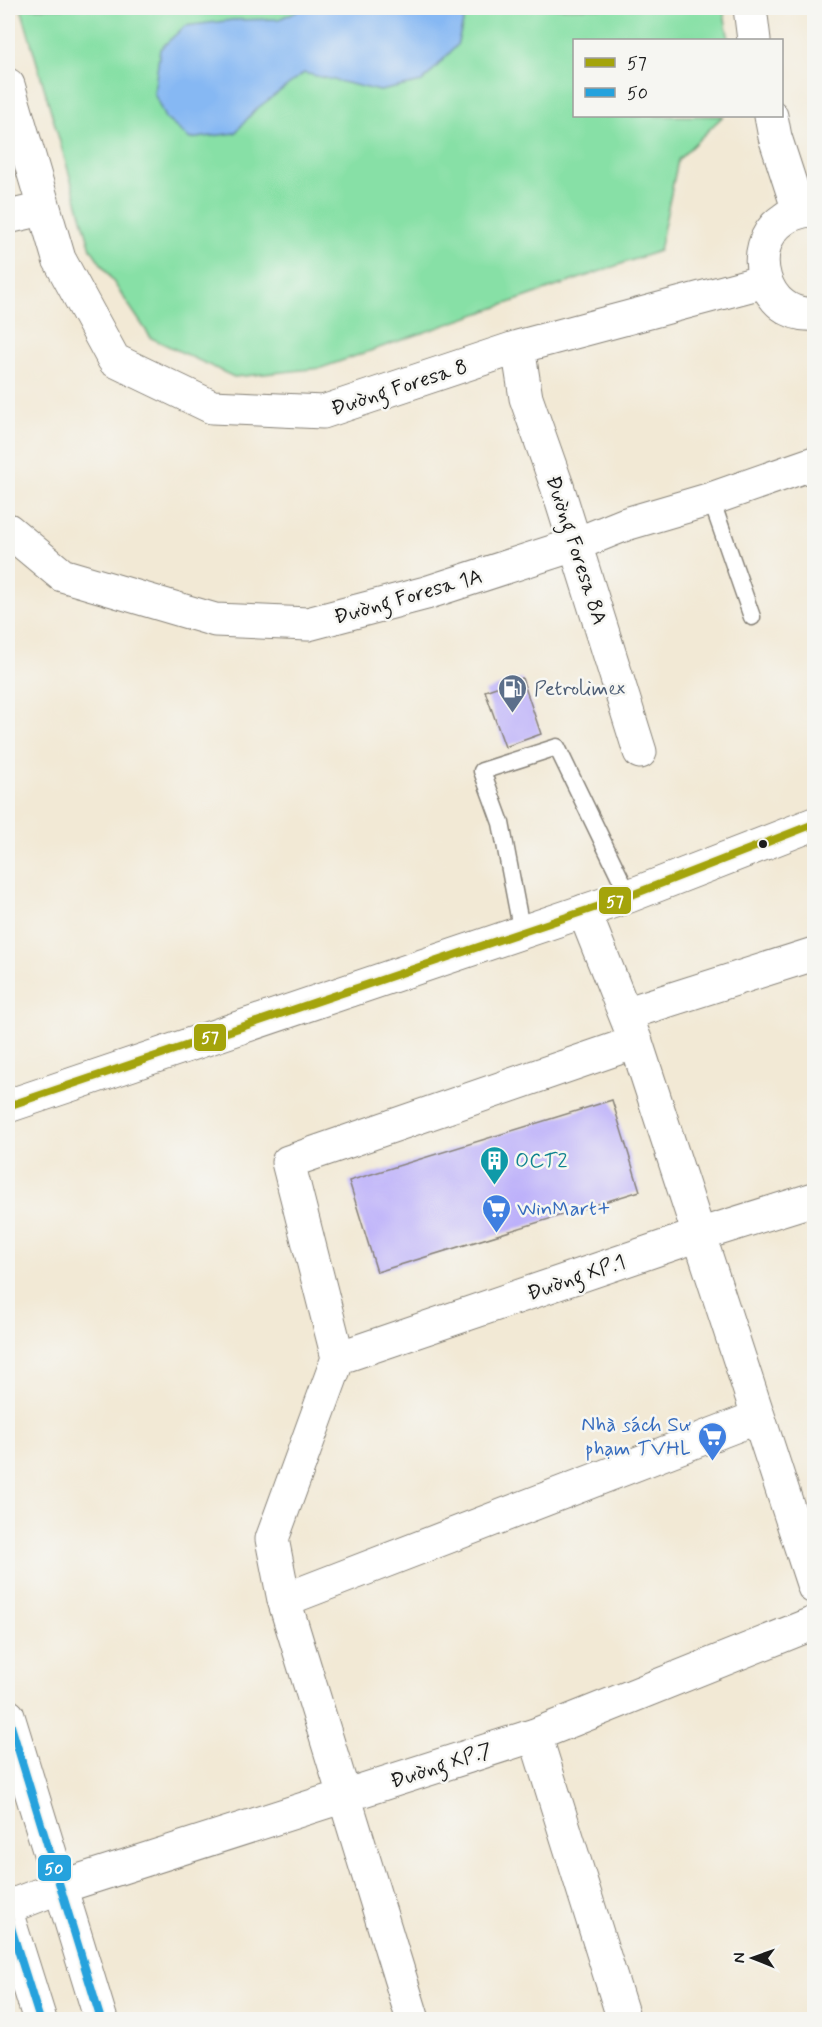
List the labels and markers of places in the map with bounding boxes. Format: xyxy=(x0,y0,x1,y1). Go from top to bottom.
fuel station icon: Petrolimex xyxy=(497,672,529,714)
place label: Petrolimex xyxy=(534,675,625,703)
unlabelled marker xyxy=(757,838,769,850)
building icon: OCT2 xyxy=(478,1144,510,1186)
place label: OCT2 xyxy=(515,1147,568,1175)
supermarket icon: WinMart+ xyxy=(480,1192,512,1234)
place label: WinMart+ xyxy=(517,1195,611,1223)
place label: Nhà sách Sư phạm TVHL xyxy=(581,1411,691,1463)
supermarket icon: Nhà sách Sư phạm TVHL xyxy=(696,1420,728,1462)

